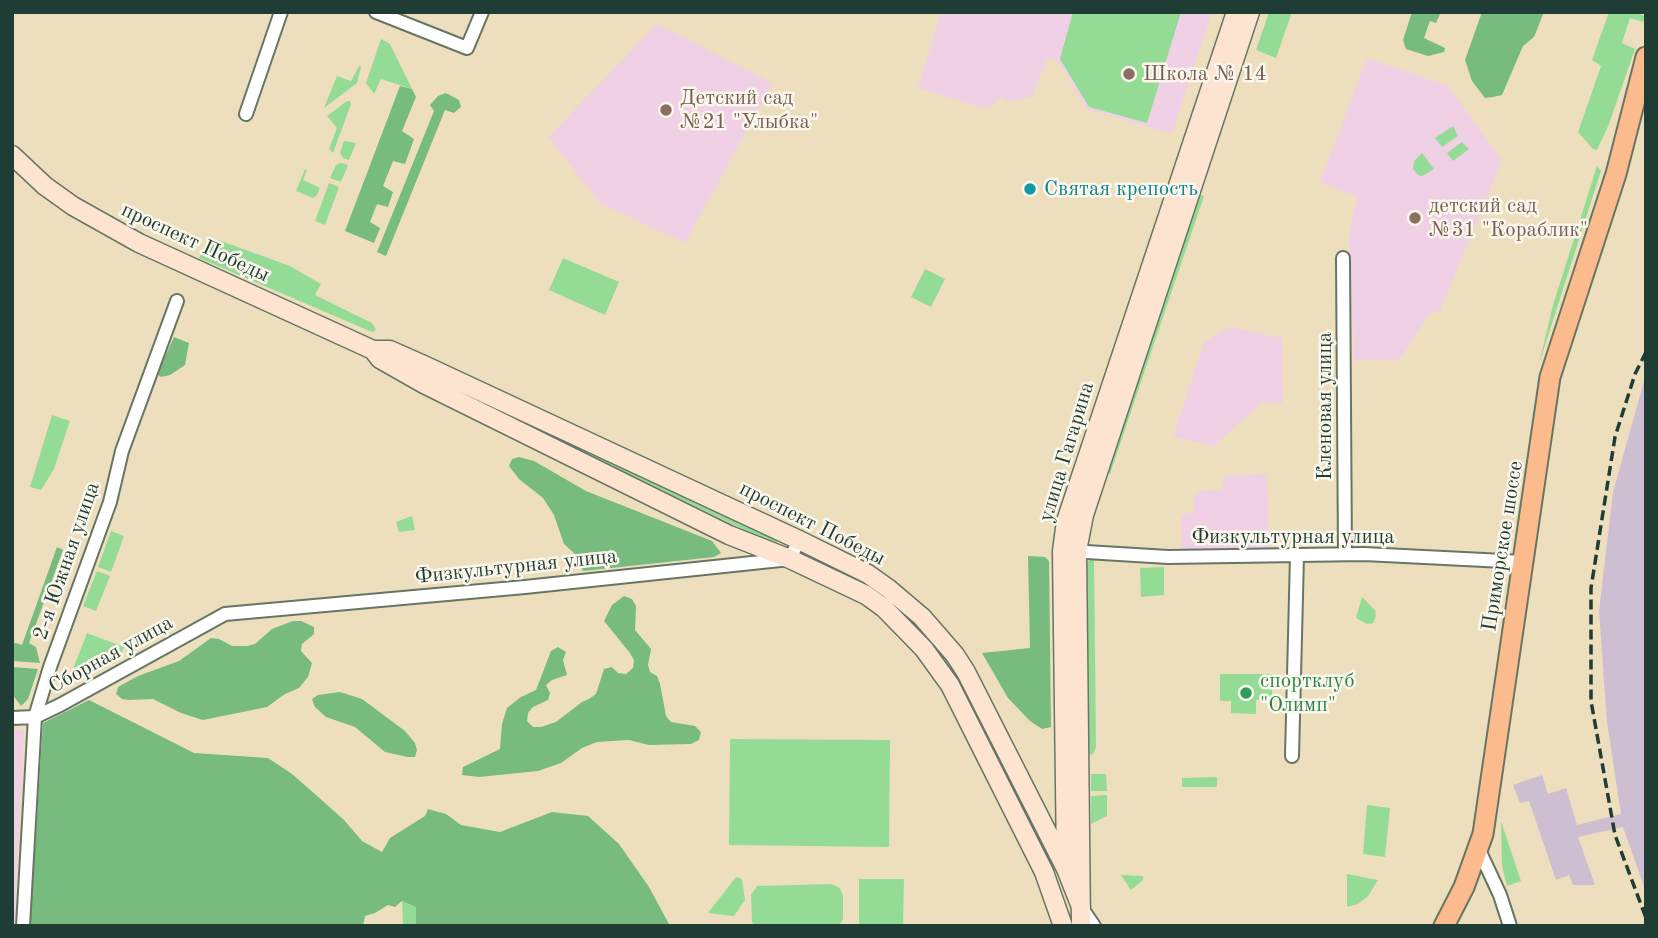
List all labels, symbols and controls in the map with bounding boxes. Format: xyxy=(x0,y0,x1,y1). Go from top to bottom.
place label: Школа № 14 xyxy=(1143,61,1267,87)
marker: Школа № 14 xyxy=(1121,66,1137,82)
place label: Детский сад №21 "Улыбка" xyxy=(680,85,818,135)
marker: Детский сад №21 "Улыбка" xyxy=(658,102,674,118)
place label: Святая крепость xyxy=(1044,176,1198,202)
marker: Святая крепость xyxy=(1022,181,1038,197)
place label: детский сад №31 "Кораблик" xyxy=(1429,193,1588,243)
street label: проспект Победы xyxy=(117,198,273,288)
marker: детский сад №31 "Кораблик" xyxy=(1407,210,1423,226)
street label: Кленовая улица xyxy=(1312,332,1338,480)
street label: улица Гагарина xyxy=(1034,379,1100,525)
street label: Приморское шоссе xyxy=(1477,459,1529,633)
street label: проспект Победы xyxy=(735,476,889,572)
street label: 2-я Южная улица xyxy=(28,479,106,643)
street label: Физкультурная улица xyxy=(1191,524,1395,550)
street label: Физкультурная улица xyxy=(414,544,618,590)
street label: Сборная улица xyxy=(44,610,178,700)
place label: спортклуб "Олимп" xyxy=(1260,668,1355,718)
marker: спортклуб "Олимп" xyxy=(1238,685,1254,701)

